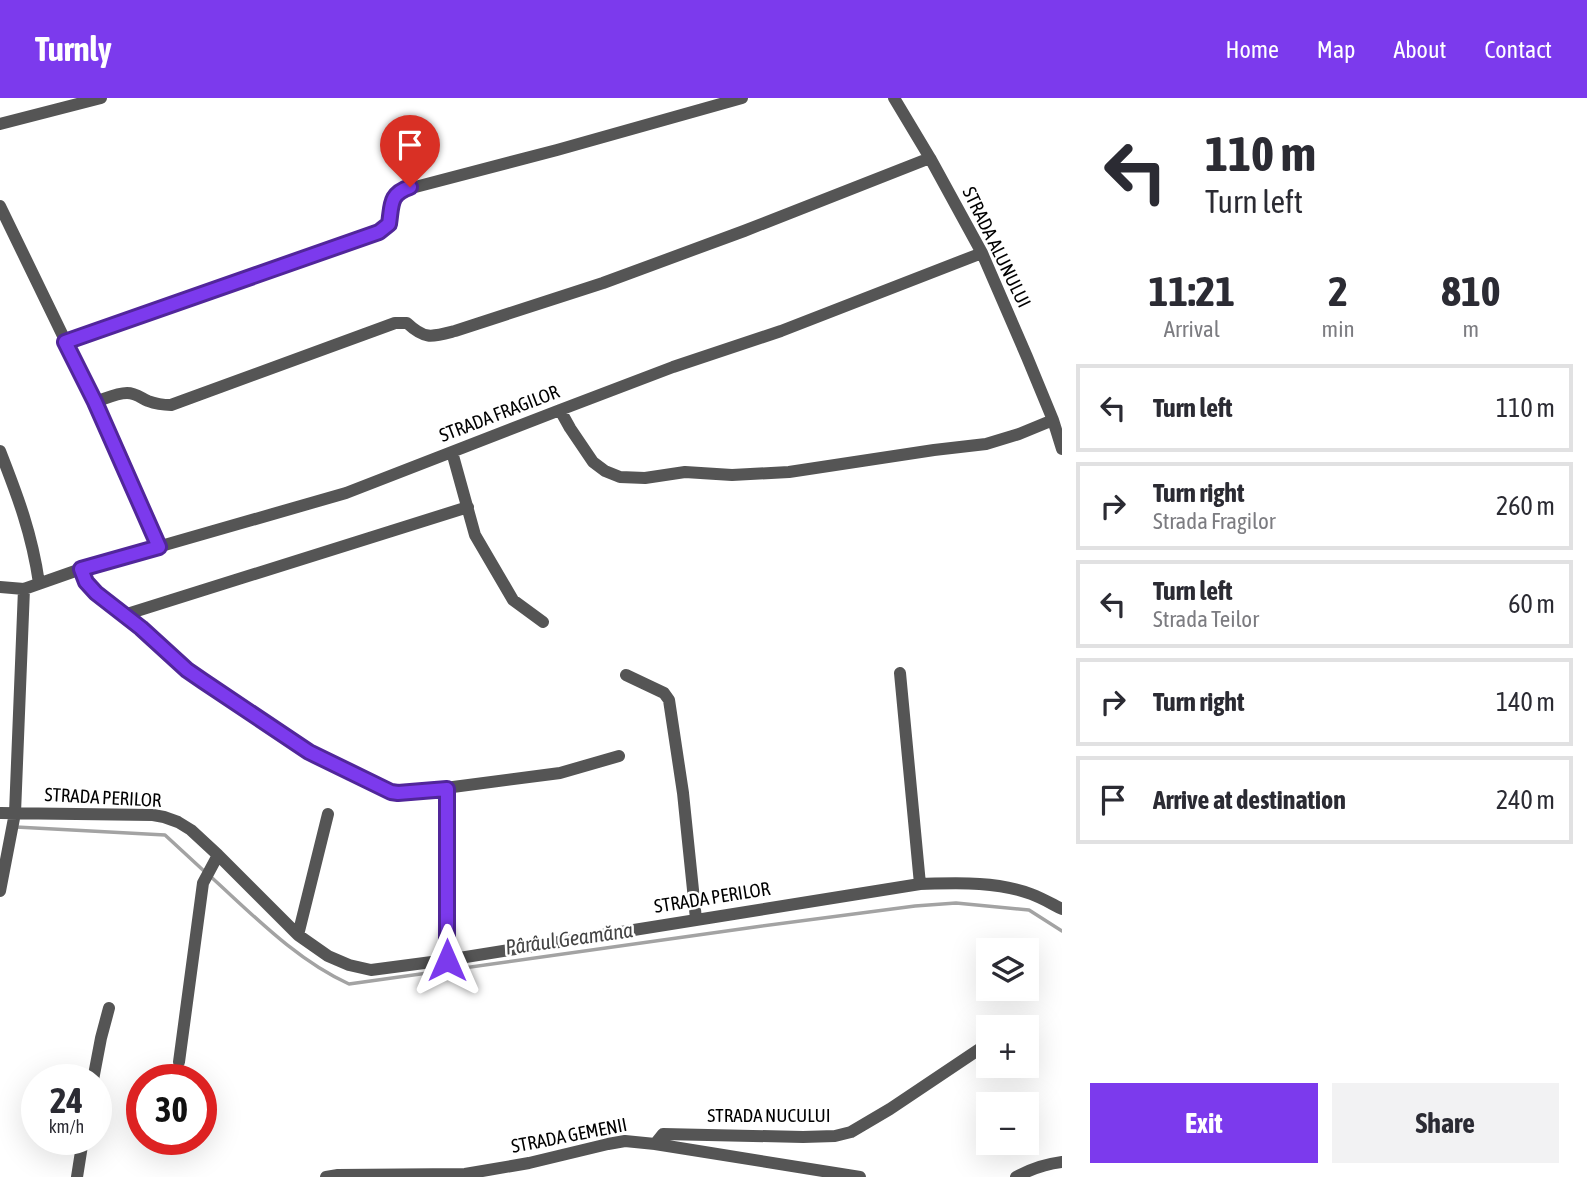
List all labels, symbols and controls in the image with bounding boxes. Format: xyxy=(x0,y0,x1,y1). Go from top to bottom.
text: Turnly xyxy=(35,30,112,68)
text: Home xyxy=(1225,36,1279,63)
text: Map xyxy=(1317,36,1355,63)
text: About xyxy=(1393,36,1446,63)
text: Contact xyxy=(1484,36,1552,63)
pin xyxy=(380,115,440,187)
text: 110 m xyxy=(1205,125,1316,181)
icon: arrive xyxy=(391,126,429,164)
icon: left xyxy=(1090,126,1181,217)
street label: STRADA ALUNULUI xyxy=(958,183,1036,311)
text: Turn left xyxy=(1205,183,1303,220)
text: 11:21 xyxy=(1149,267,1235,315)
text: 2 xyxy=(1328,267,1348,315)
text: 810 xyxy=(1441,267,1500,315)
text: Arrival xyxy=(1164,316,1220,342)
text: min xyxy=(1322,316,1355,342)
text: m xyxy=(1463,316,1479,342)
street label: STRADA FRAGILOR xyxy=(436,380,563,446)
icon: left xyxy=(1094,389,1132,427)
text: Turn left xyxy=(1153,393,1233,423)
text: 110 m xyxy=(1496,393,1555,423)
text: Turn right xyxy=(1153,478,1244,508)
icon: right xyxy=(1094,487,1132,525)
text: 260 m xyxy=(1496,491,1555,521)
text: Strada Fragilor xyxy=(1153,508,1276,534)
text: Turn left xyxy=(1153,576,1233,606)
icon: left xyxy=(1094,585,1132,623)
text: 60 m xyxy=(1508,589,1555,619)
text: Strada Teilor xyxy=(1153,606,1259,632)
icon: right xyxy=(1094,683,1132,721)
text: Turn right xyxy=(1153,687,1244,717)
text: 140 m xyxy=(1496,687,1555,717)
icon: arrive xyxy=(1094,781,1132,819)
street label: STRADA PERILOR xyxy=(44,783,162,811)
text: Arrive at destination xyxy=(1153,785,1346,815)
text: 240 m xyxy=(1496,785,1555,815)
street label: STRADA PERILOR xyxy=(652,877,772,917)
water label: Pârâul Geamăna xyxy=(504,917,635,959)
position arrow xyxy=(410,923,484,997)
map controls xyxy=(976,938,1039,1155)
button: layers xyxy=(976,938,1039,1001)
button: + xyxy=(976,1015,1039,1078)
speed limit sign: 30 xyxy=(126,1064,217,1155)
text: 24 xyxy=(50,1080,83,1120)
button: Exit xyxy=(1090,1083,1318,1163)
button: Share xyxy=(1332,1083,1559,1163)
button: − xyxy=(976,1092,1039,1155)
street label: STRADA NUCULUI xyxy=(707,1104,831,1126)
street label: STRADA GEMENII xyxy=(509,1113,629,1157)
text: km/h xyxy=(49,1116,84,1137)

